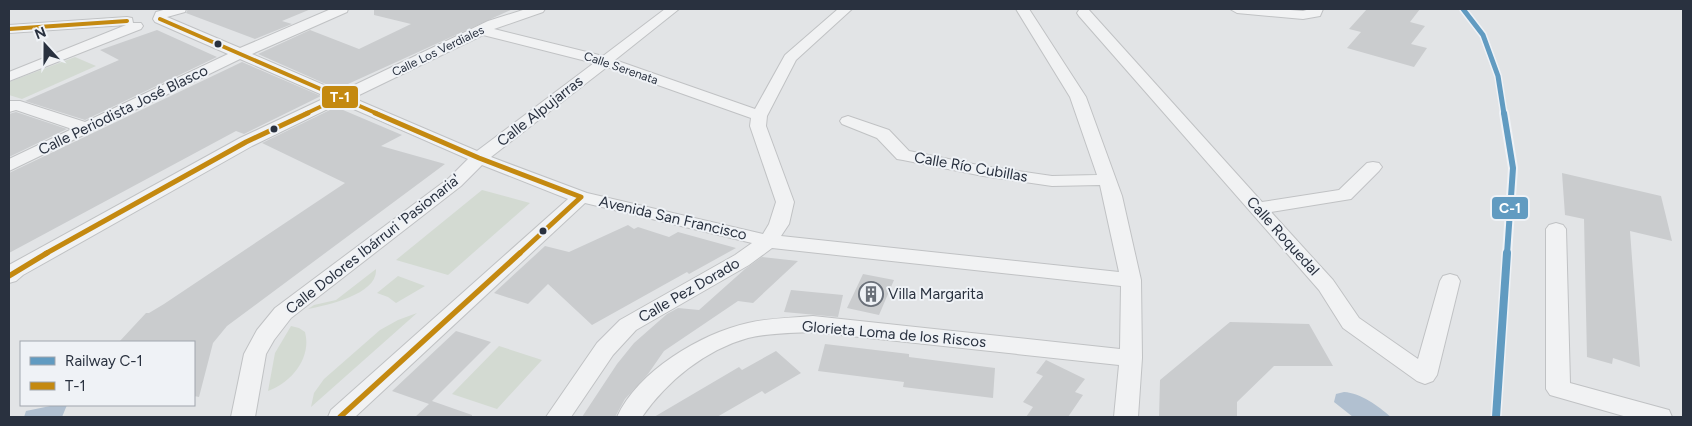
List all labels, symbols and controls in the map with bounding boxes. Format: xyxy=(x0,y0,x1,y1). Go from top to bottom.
north arrow xyxy=(20,20,70,70)
text: N xyxy=(32,23,49,43)
street label: Calle Los Verdiales xyxy=(390,23,487,79)
unlabelled marker xyxy=(213,39,223,49)
street label: Calle Serenata xyxy=(582,49,660,87)
street label: Calle Periodista José Blasco xyxy=(35,61,211,159)
street label: Calle Alpujarras xyxy=(493,72,587,150)
line badge: T-1 xyxy=(321,85,359,109)
text: T-1 xyxy=(330,89,350,106)
unlabelled marker xyxy=(269,124,279,134)
street label: Calle Río Cubillas xyxy=(913,148,1029,186)
street label: Calle Dolores Ibárruri 'Pasionaria' xyxy=(282,170,464,318)
street label: Avenida San Francisco xyxy=(597,192,749,244)
street label: Calle Roquedal xyxy=(1243,193,1323,279)
line badge: C-1 xyxy=(1491,196,1529,220)
text: C-1 xyxy=(1499,200,1521,217)
unlabelled marker xyxy=(538,226,548,236)
street label: Calle Pez Dorado xyxy=(635,254,743,326)
building icon: Villa Margarita xyxy=(858,281,884,307)
place label: Villa Margarita xyxy=(888,285,984,303)
street label: Glorieta Loma de los Riscos xyxy=(801,317,987,351)
legend xyxy=(20,341,195,406)
text: Railway C-1 xyxy=(65,352,143,370)
text: T-1 xyxy=(65,377,86,395)

